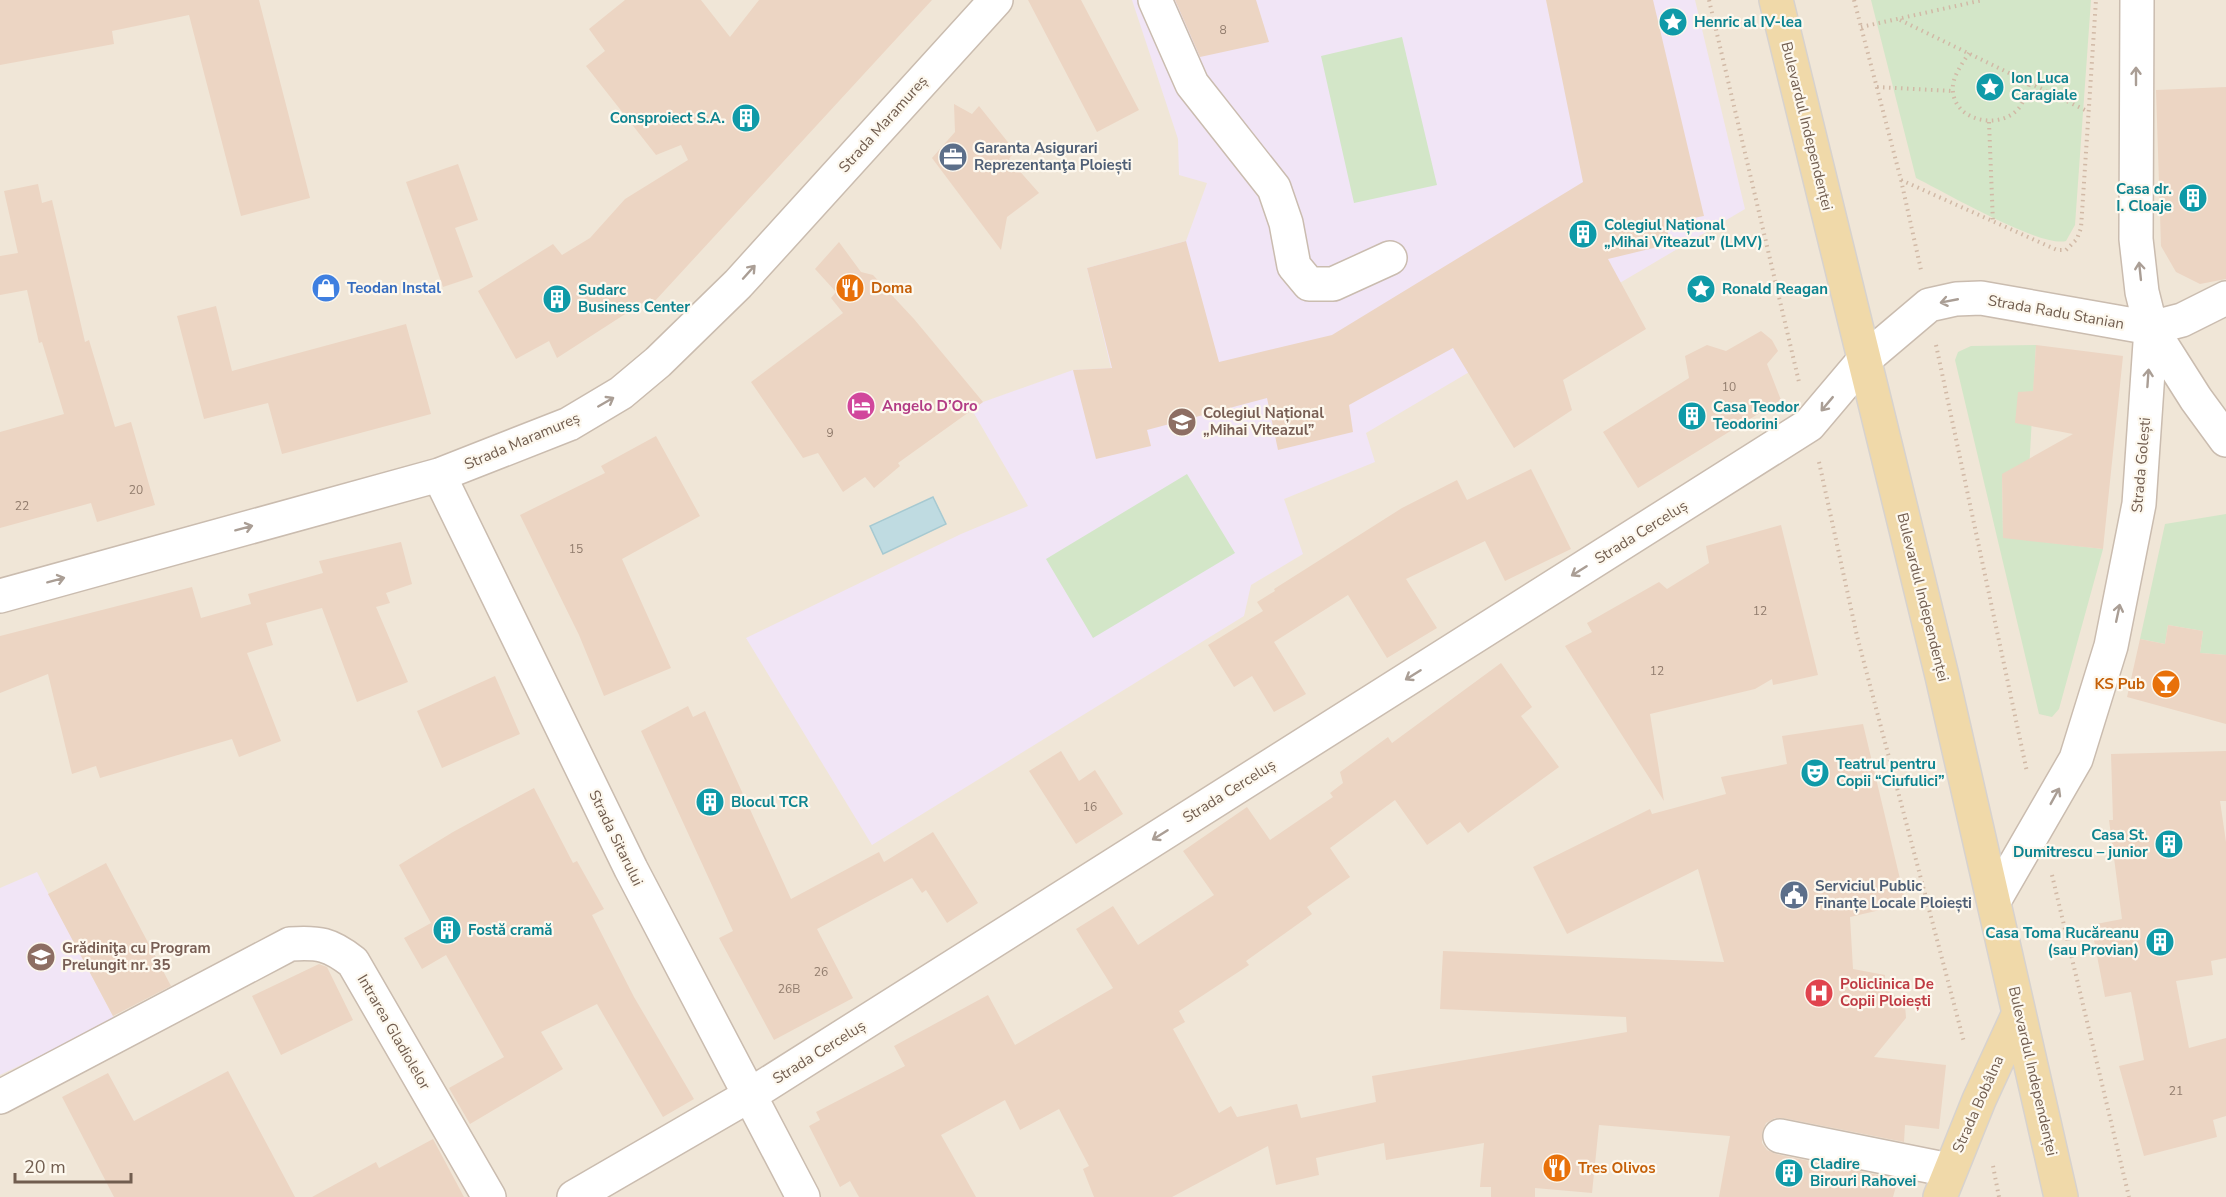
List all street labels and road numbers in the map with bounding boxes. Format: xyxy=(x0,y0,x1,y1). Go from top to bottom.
street label: Bulevardul Independenței xyxy=(1776,40,1838,212)
street label: Strada Maramureș xyxy=(834,71,932,177)
street label: Strada Radu Stanian xyxy=(1986,290,2126,334)
street label: Strada Maramureș xyxy=(461,408,583,474)
street label: Strada Golești xyxy=(2127,416,2155,514)
street label: Strada Cerceluș xyxy=(1591,495,1691,569)
street label: Bulevardul Independenței xyxy=(1892,511,1954,683)
street label: Strada Cerceluș xyxy=(1179,754,1279,828)
street label: Strada Sitarului xyxy=(584,787,648,889)
street label: Intrarea Gladiolelor xyxy=(353,971,436,1094)
street label: Bulevardul Independenței xyxy=(2004,984,2062,1158)
street label: Strada Cerceluș xyxy=(769,1015,869,1089)
street label: Strada Bobâlna xyxy=(1948,1052,2008,1156)

